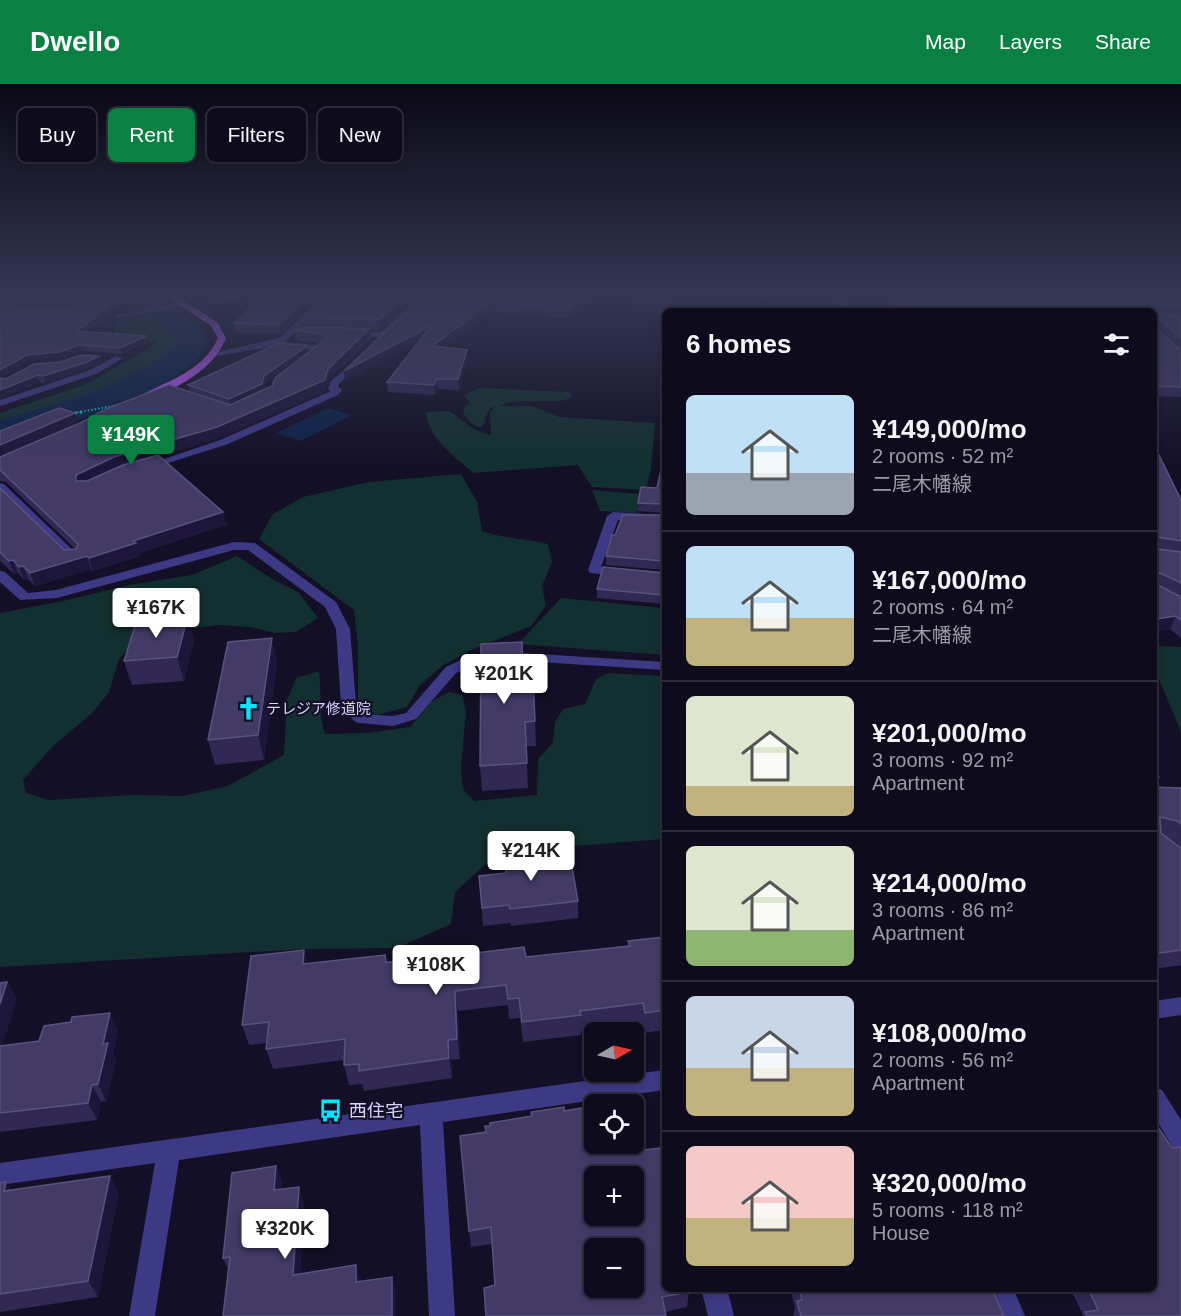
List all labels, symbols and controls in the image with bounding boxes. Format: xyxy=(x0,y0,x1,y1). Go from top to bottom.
text: Dwello xyxy=(30,26,120,57)
text: Map xyxy=(925,30,966,53)
text: Layers xyxy=(999,30,1062,53)
text: Share xyxy=(1095,30,1151,53)
chip: Buy xyxy=(18,108,96,162)
chip: Rent xyxy=(108,108,195,162)
chip: Filters xyxy=(207,108,306,162)
chip: New xyxy=(318,108,402,162)
icon: filters xyxy=(1100,328,1133,361)
text: 6 homes xyxy=(686,329,792,359)
text: ¥149,000/mo xyxy=(872,414,1027,444)
pin: ¥149K xyxy=(89,415,173,466)
icon: home xyxy=(734,419,806,491)
text: ¥149K xyxy=(102,423,160,445)
text: 2 rooms · 52 m² xyxy=(872,445,1013,467)
text: 二尾木幡線 xyxy=(872,473,972,495)
text: ¥167,000/mo xyxy=(872,565,1027,595)
icon: home xyxy=(734,570,806,642)
pin: ¥167K xyxy=(114,588,198,639)
text: ¥167K xyxy=(127,596,185,618)
text: 2 rooms · 64 m² xyxy=(872,596,1013,618)
text: 二尾木幡線 xyxy=(872,624,972,646)
pin: ¥201K xyxy=(462,654,546,705)
text: ¥201K xyxy=(475,662,533,684)
church icon: テレジア修道院 xyxy=(235,695,261,721)
place label: テレジア修道院 xyxy=(266,700,371,717)
text: ¥201,000/mo xyxy=(872,718,1027,748)
icon: home xyxy=(734,720,806,792)
text: 3 rooms · 92 m² xyxy=(872,749,1013,771)
text: Apartment xyxy=(872,772,964,794)
pin: ¥214K xyxy=(489,831,573,882)
text: ¥214K xyxy=(502,839,560,861)
text: ¥214,000/mo xyxy=(872,868,1027,898)
icon: home xyxy=(734,870,806,942)
text: 3 rooms · 86 m² xyxy=(872,899,1013,921)
text: Apartment xyxy=(872,922,964,944)
pin: ¥108K xyxy=(394,945,478,996)
text: ¥108K xyxy=(407,953,465,975)
text: ¥108,000/mo xyxy=(872,1018,1027,1048)
icon: home xyxy=(734,1020,806,1092)
north arrow xyxy=(584,1022,644,1082)
map controls xyxy=(584,1022,644,1298)
text: 2 rooms · 56 m² xyxy=(872,1049,1013,1071)
text: Apartment xyxy=(872,1072,964,1094)
button: locate xyxy=(584,1094,644,1154)
bus stop icon: 西住宅 xyxy=(318,1098,344,1124)
place label: 西住宅 xyxy=(349,1101,403,1121)
button: + xyxy=(584,1166,644,1226)
text: ¥320,000/mo xyxy=(872,1168,1027,1198)
icon: home xyxy=(734,1170,806,1242)
text: 5 rooms · 118 m² xyxy=(872,1199,1023,1221)
pin: ¥320K xyxy=(243,1209,327,1260)
text: ¥320K xyxy=(256,1217,314,1239)
text: House xyxy=(872,1222,930,1244)
button: − xyxy=(584,1238,644,1298)

